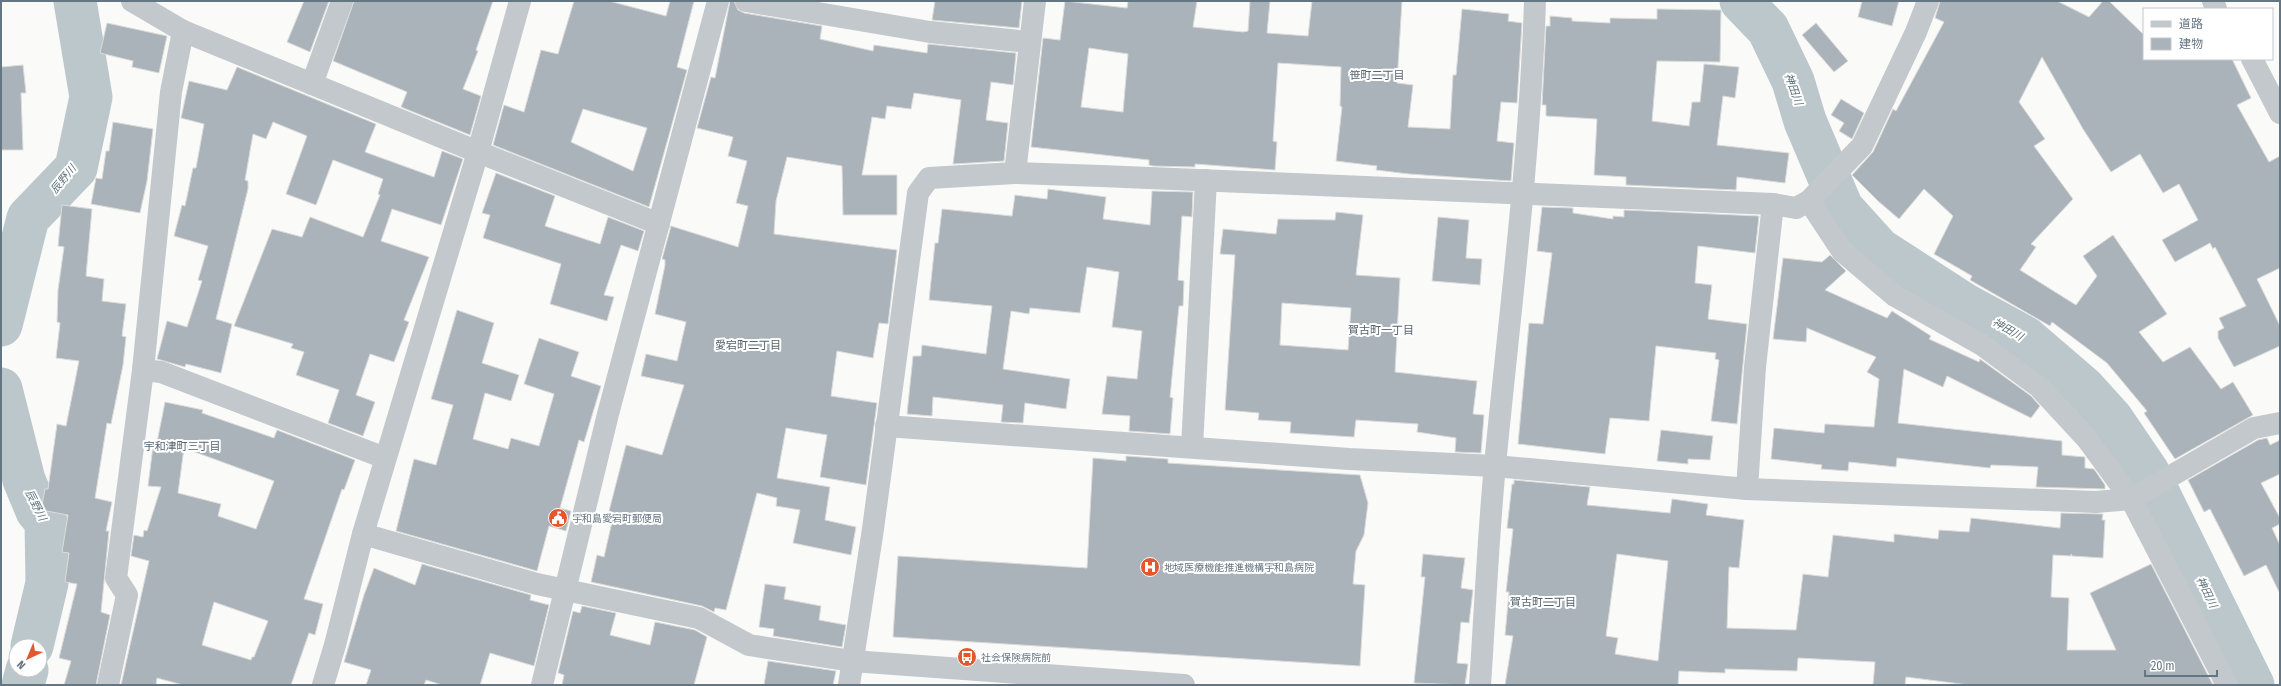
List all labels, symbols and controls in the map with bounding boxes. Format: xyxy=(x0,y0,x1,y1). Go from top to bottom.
legend xyxy=(2143,8,2273,60)
text: 道路 xyxy=(2179,17,2203,31)
text: 建物 xyxy=(2179,37,2203,51)
district label: 笹町二丁目 xyxy=(1350,69,1405,82)
water label: 神田川 xyxy=(1782,71,1806,108)
water label: 辰野川 xyxy=(48,162,80,196)
water label: 神田川 xyxy=(1990,316,2026,344)
district label: 賀古町一丁目 xyxy=(1348,324,1414,337)
district label: 愛宕町二丁目 xyxy=(715,339,781,352)
district label: 宇和津町三丁目 xyxy=(144,440,221,453)
water label: 辰野川 xyxy=(22,488,49,524)
public building icon: 宇和島愛宕町郵便局 xyxy=(547,507,569,529)
place label: 宇和島愛宕町郵便局 xyxy=(572,513,662,525)
hospital icon: 地域医療機能推進機構宇和島病院 xyxy=(1139,556,1161,578)
place label: 地域医療機能推進機構宇和島病院 xyxy=(1164,562,1314,574)
water label: 神田川 xyxy=(2193,575,2220,611)
district label: 賀古町二丁目 xyxy=(1510,596,1576,609)
north arrow xyxy=(8,638,48,678)
bus stop icon: 社会保険病院前 xyxy=(956,646,978,668)
place label: 社会保険病院前 xyxy=(981,652,1051,664)
scale bar xyxy=(2145,652,2217,678)
text: N xyxy=(15,658,28,672)
text: 20 m xyxy=(2151,659,2175,673)

